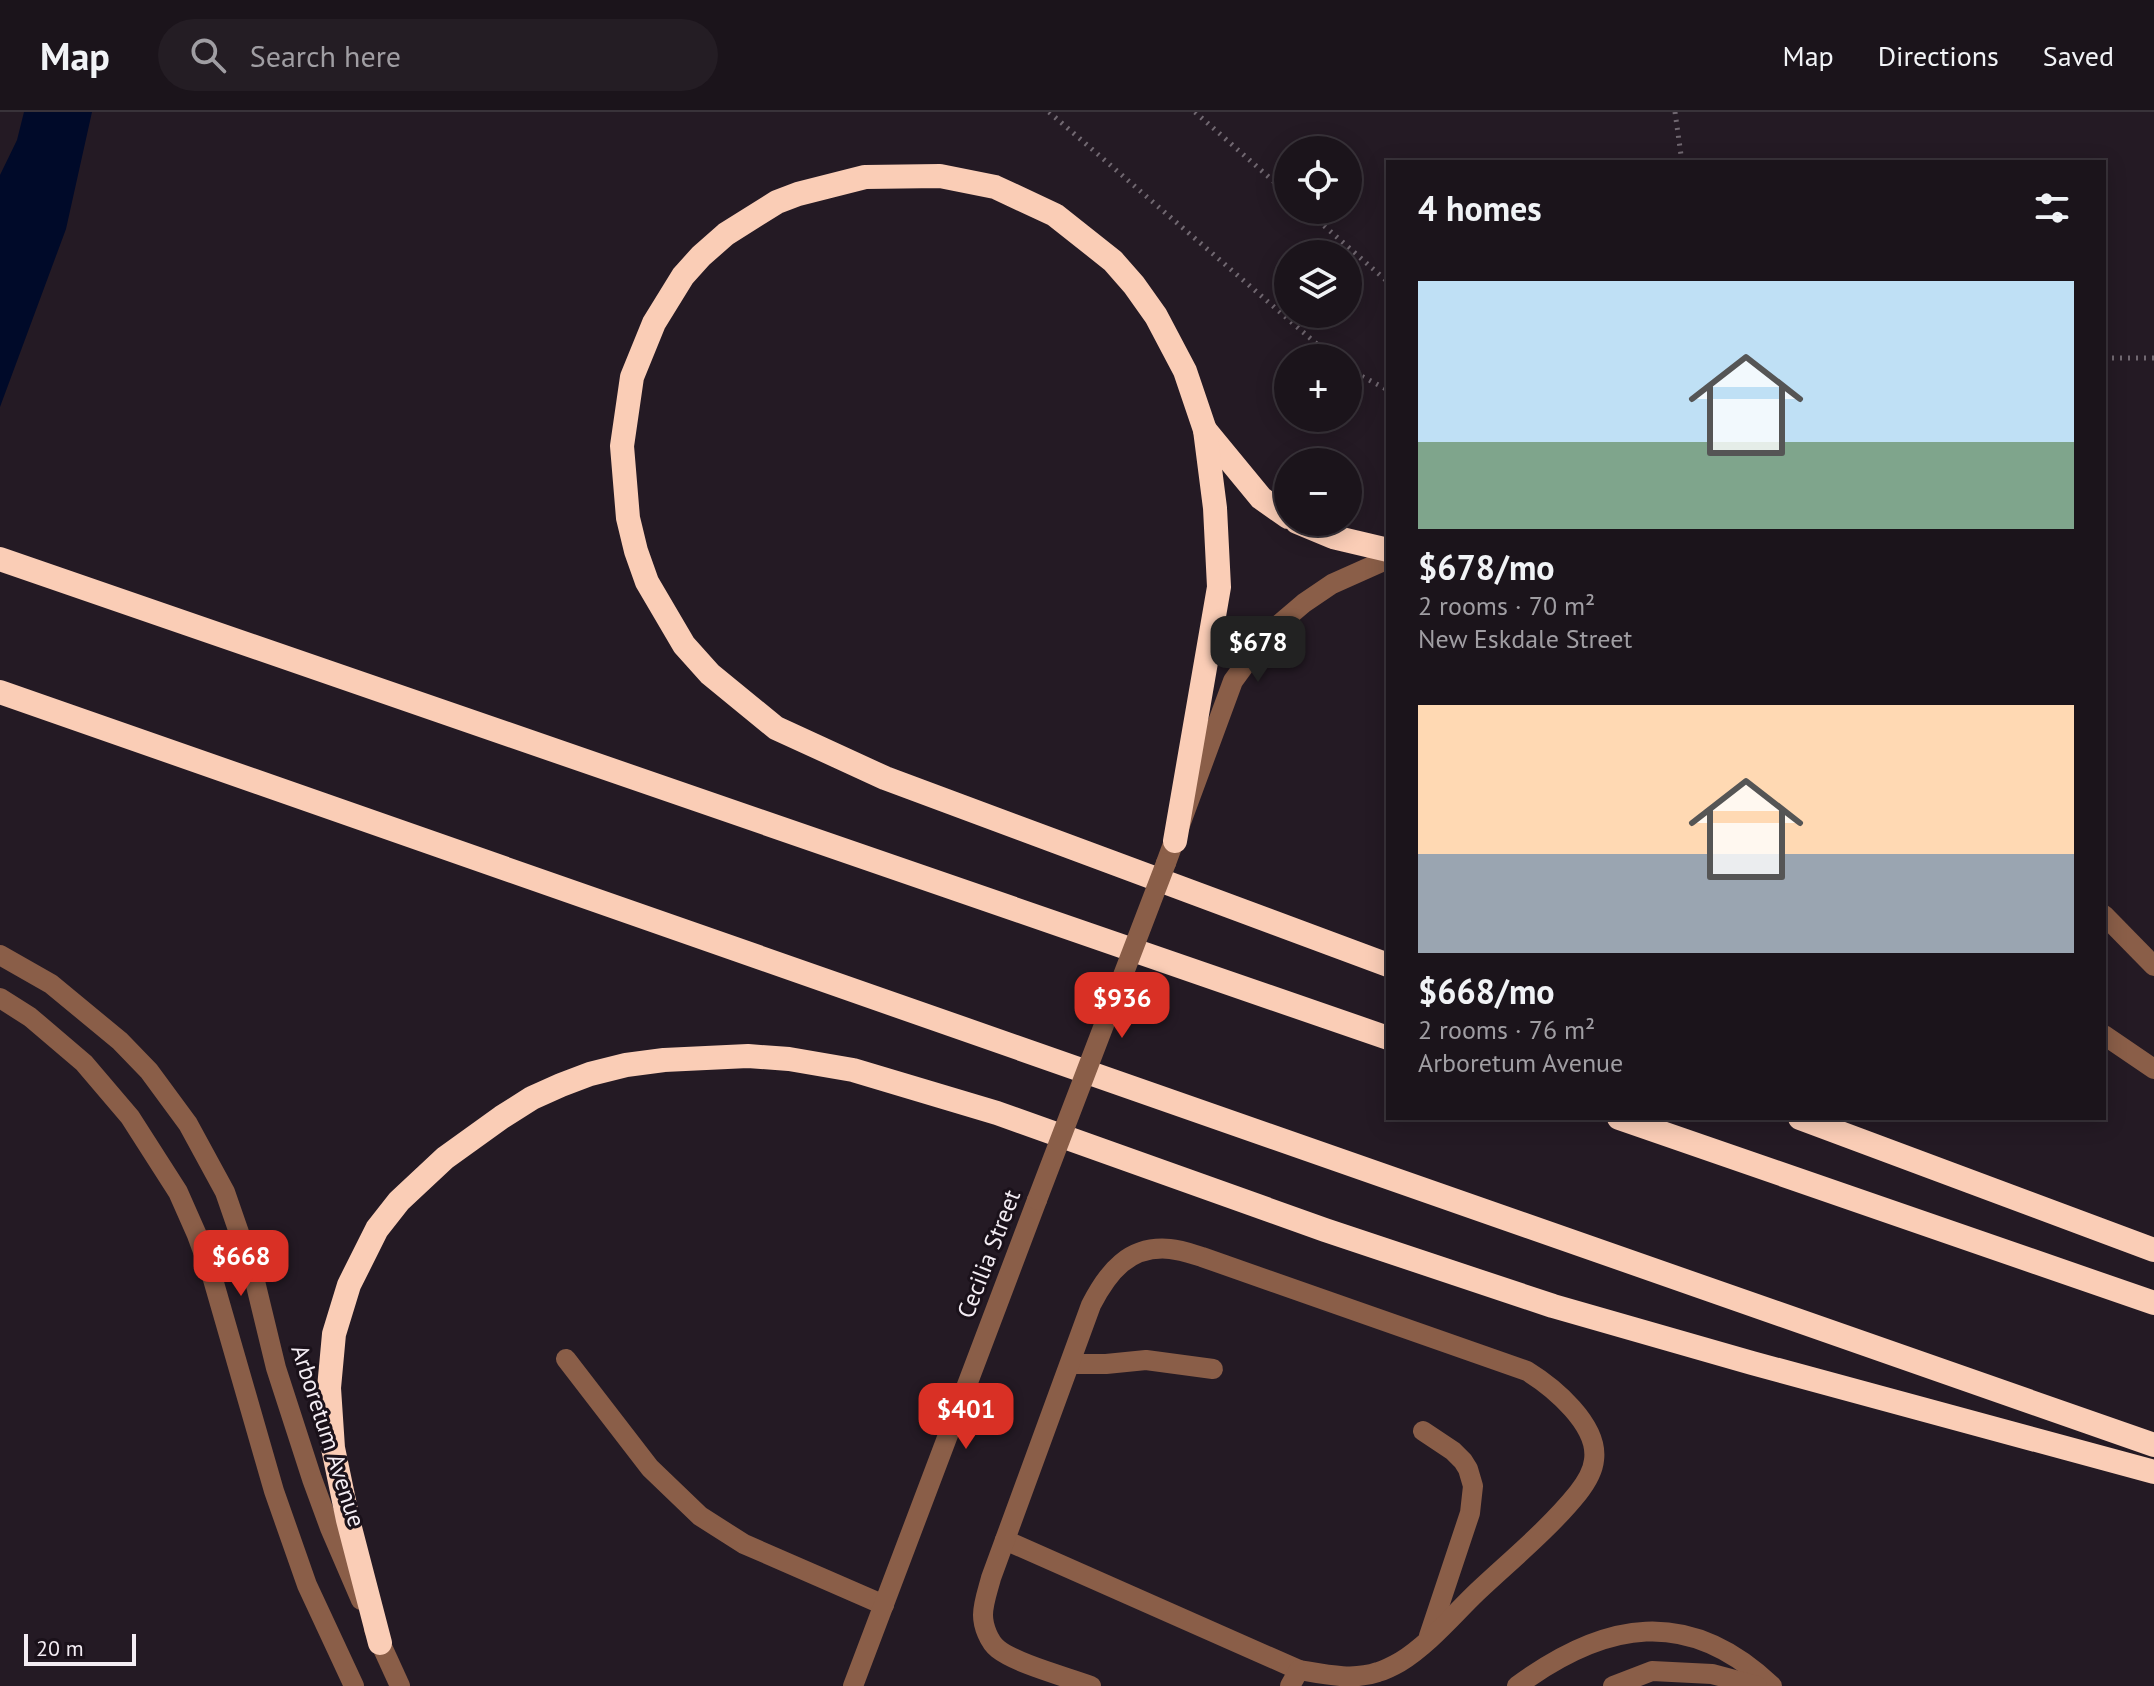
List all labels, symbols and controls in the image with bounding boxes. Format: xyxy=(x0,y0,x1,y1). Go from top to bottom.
search box xyxy=(158,19,718,91)
text: Map xyxy=(40,31,110,80)
icon: search xyxy=(186,33,230,77)
text: Search here xyxy=(250,36,401,75)
text: Map xyxy=(1783,37,1834,74)
text: Directions xyxy=(1878,37,1999,74)
text: Saved xyxy=(2043,37,2114,74)
map controls xyxy=(1274,136,1362,536)
button: locate xyxy=(1274,136,1362,224)
text: 4 homes xyxy=(1418,186,1542,230)
icon: filters xyxy=(2030,186,2074,230)
button: layers xyxy=(1274,240,1362,328)
icon: home xyxy=(1674,333,1818,477)
button: + xyxy=(1274,344,1362,432)
button: − xyxy=(1274,448,1362,536)
text: $678/mo xyxy=(1418,545,1555,589)
text: 2 rooms · 70 m² xyxy=(1418,589,1595,622)
pin: $678 xyxy=(1211,616,1305,684)
text: New Eskdale Street xyxy=(1418,622,1632,655)
text: $678 xyxy=(1229,625,1287,658)
icon: home xyxy=(1674,757,1818,901)
text: $668/mo xyxy=(1418,969,1555,1013)
pin: $936 xyxy=(1075,972,1169,1040)
text: $936 xyxy=(1093,981,1151,1014)
text: 2 rooms · 76 m² xyxy=(1418,1013,1595,1046)
text: Arboretum Avenue xyxy=(1418,1046,1623,1079)
street label: Cecilia Street xyxy=(950,1185,1027,1322)
pin: $668 xyxy=(194,1230,288,1298)
text: $668 xyxy=(212,1239,270,1272)
street label: Arboretum Avenue xyxy=(284,1341,373,1531)
pin: $401 xyxy=(919,1383,1013,1451)
text: $401 xyxy=(937,1392,995,1425)
scale bar xyxy=(24,1630,136,1666)
text: 20 m xyxy=(36,1634,84,1662)

